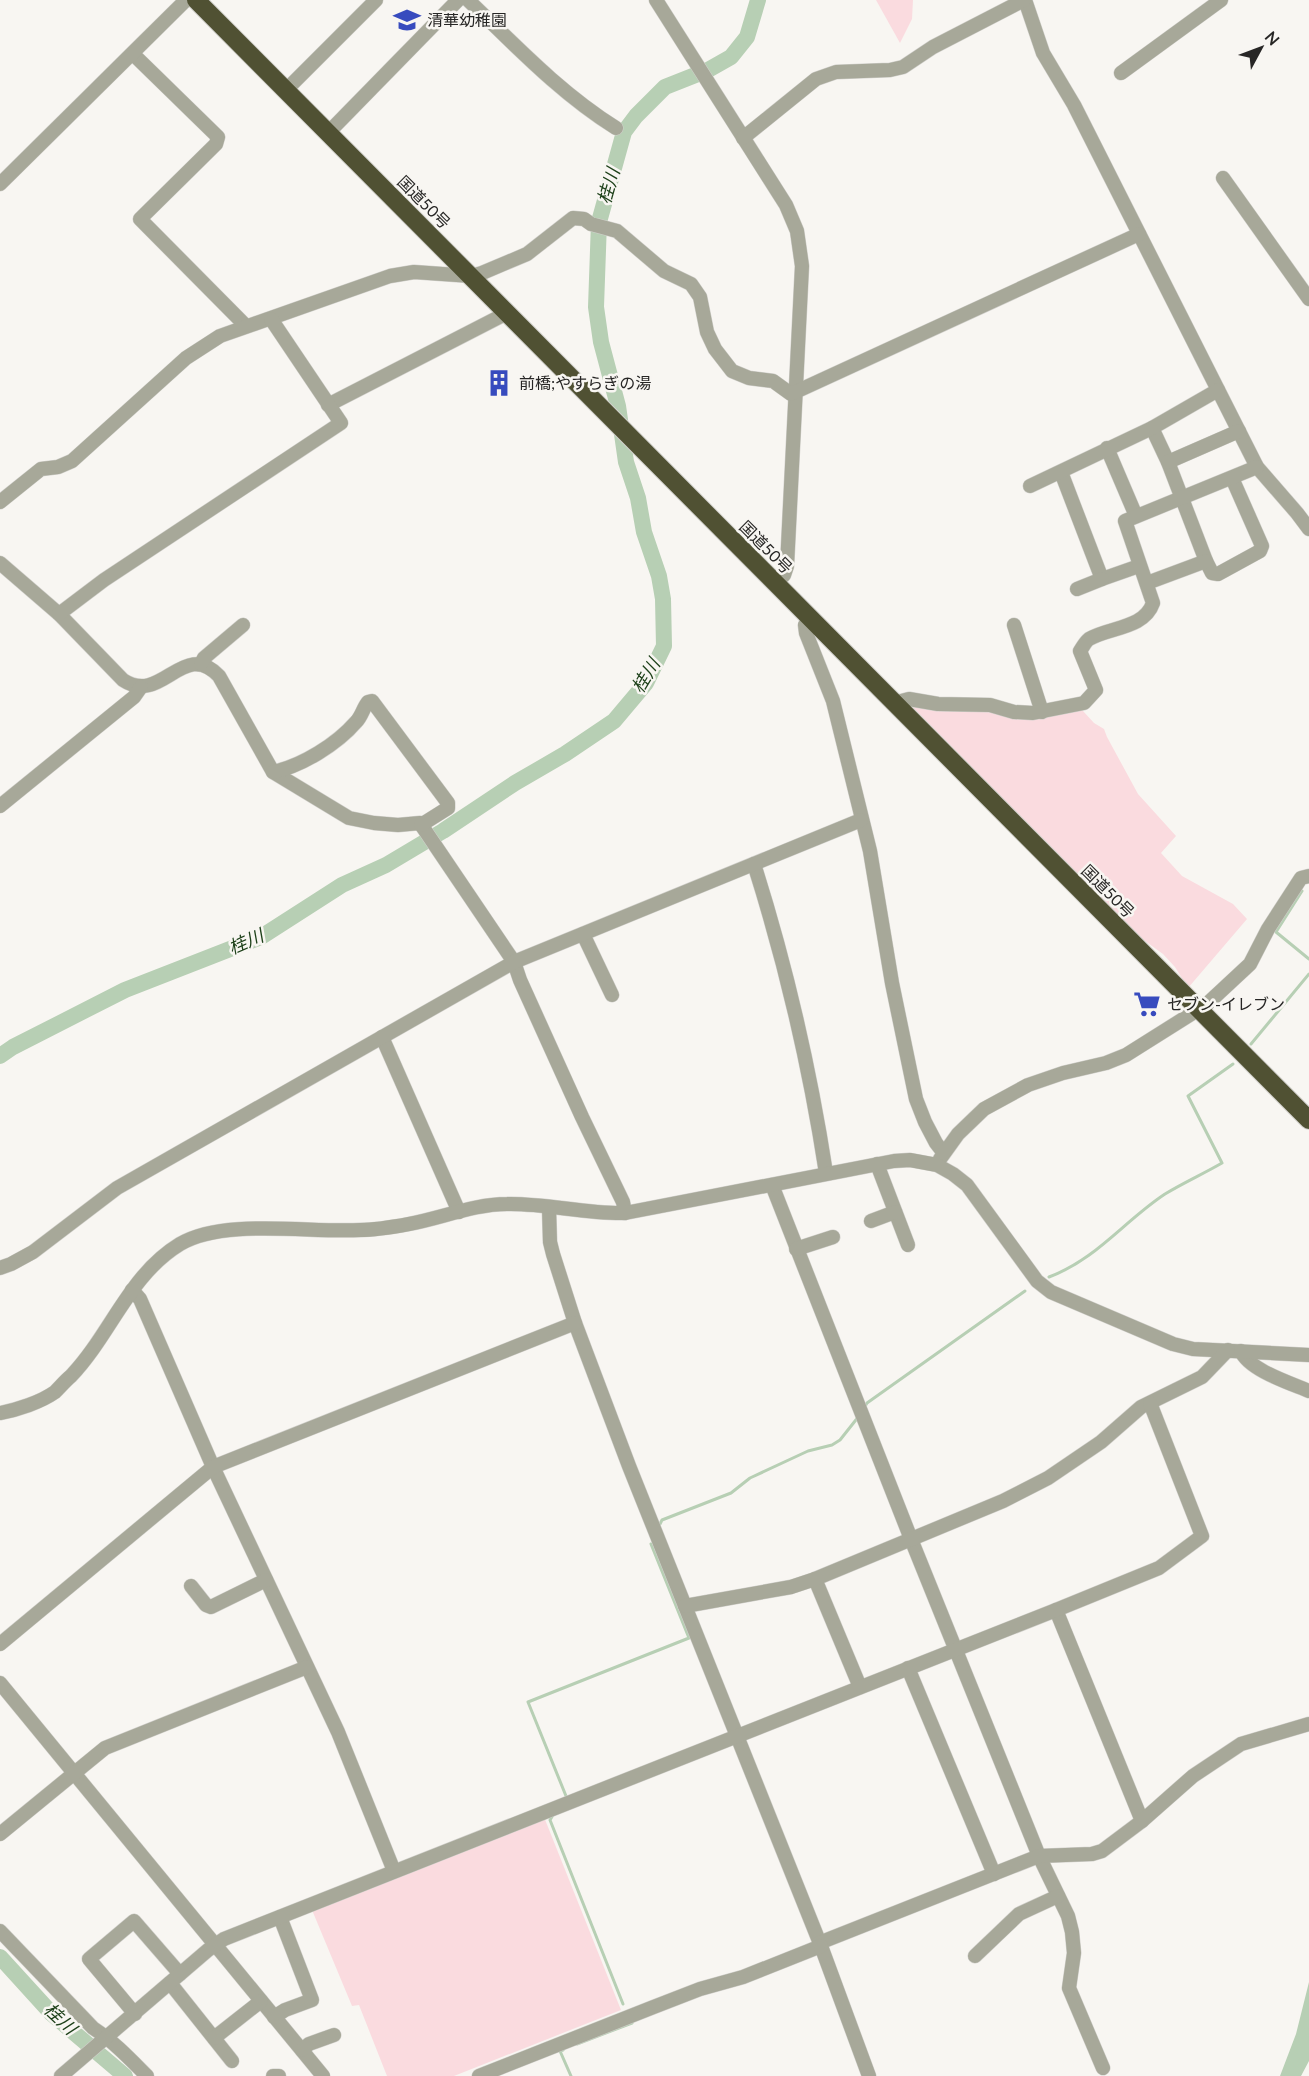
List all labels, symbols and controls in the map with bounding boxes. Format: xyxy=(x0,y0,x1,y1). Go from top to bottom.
school or university icon: 清華幼稚園 xyxy=(392,5,422,35)
place label: 清華幼稚園 xyxy=(427,10,507,29)
north arrow xyxy=(1231,18,1291,78)
text: N xyxy=(1261,27,1284,49)
water label: 桂川 xyxy=(593,163,624,206)
street label: 国道50号 xyxy=(394,171,455,232)
building icon: 前橋;やすらぎの湯 xyxy=(484,368,514,398)
place label: 前橋;やすらぎの湯 xyxy=(519,373,651,392)
street label: 国道50号 xyxy=(736,516,797,577)
water label: 桂川 xyxy=(626,653,665,697)
street label: 国道50号 xyxy=(1078,860,1139,921)
water label: 桂川 xyxy=(225,923,268,958)
supermarket icon: セブン-イレブン xyxy=(1132,989,1162,1019)
place label: セブン-イレブン xyxy=(1167,994,1285,1013)
water label: 桂川 xyxy=(40,1998,83,2040)

